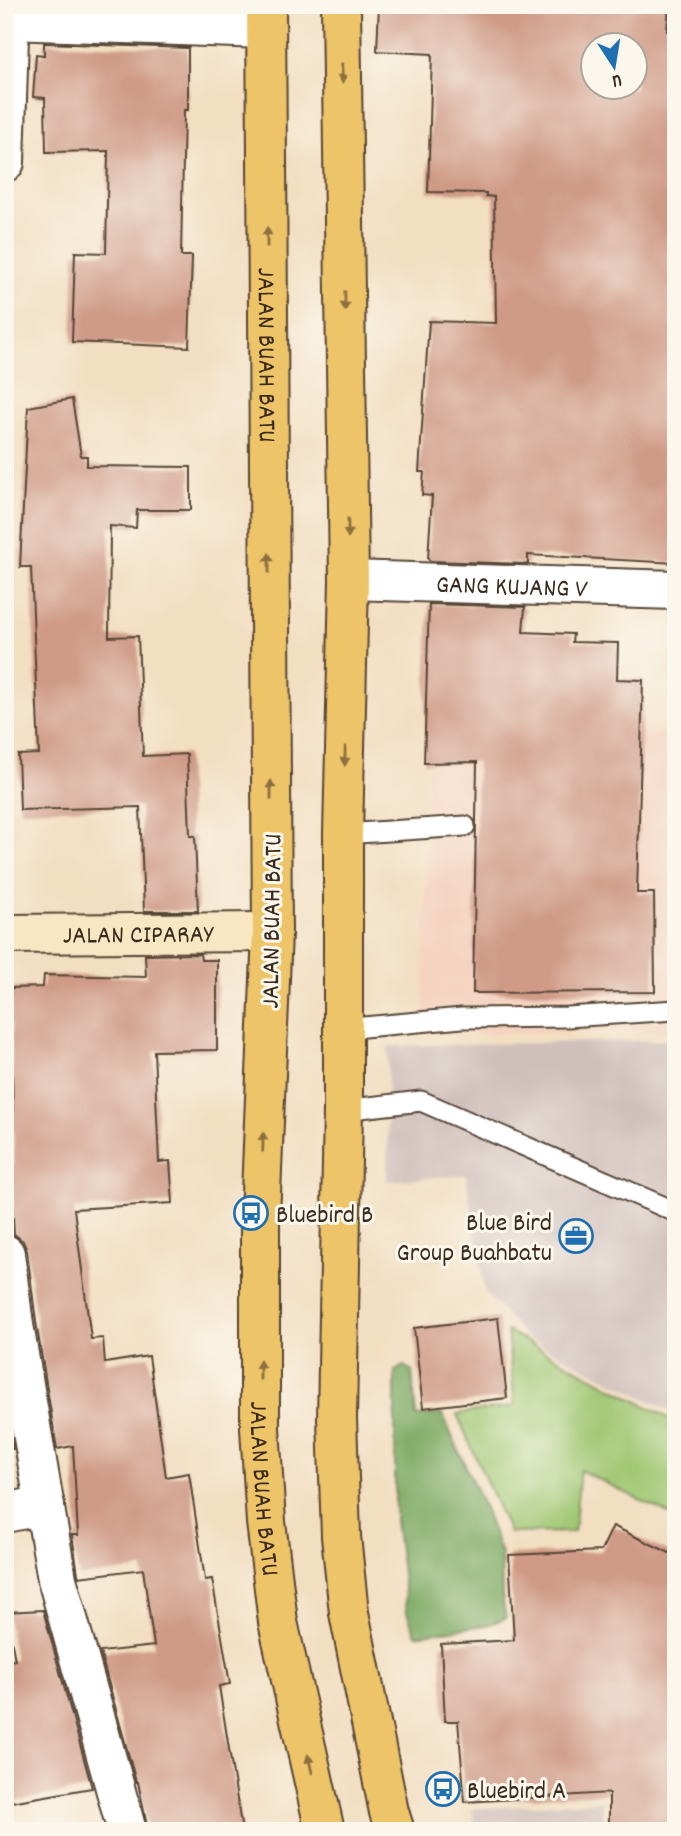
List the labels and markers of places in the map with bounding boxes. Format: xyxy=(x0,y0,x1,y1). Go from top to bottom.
bus stop icon: Bluebird B xyxy=(232,1194,270,1232)
place label: Bluebird B xyxy=(276,1198,373,1235)
place label: Blue Bird Group Buahbatu xyxy=(397,1206,552,1273)
office icon: Blue Bird Group Buahbatu xyxy=(557,1217,595,1255)
bus stop icon: Bluebird A xyxy=(424,1770,462,1808)
place label: Bluebird A xyxy=(467,1774,566,1811)

